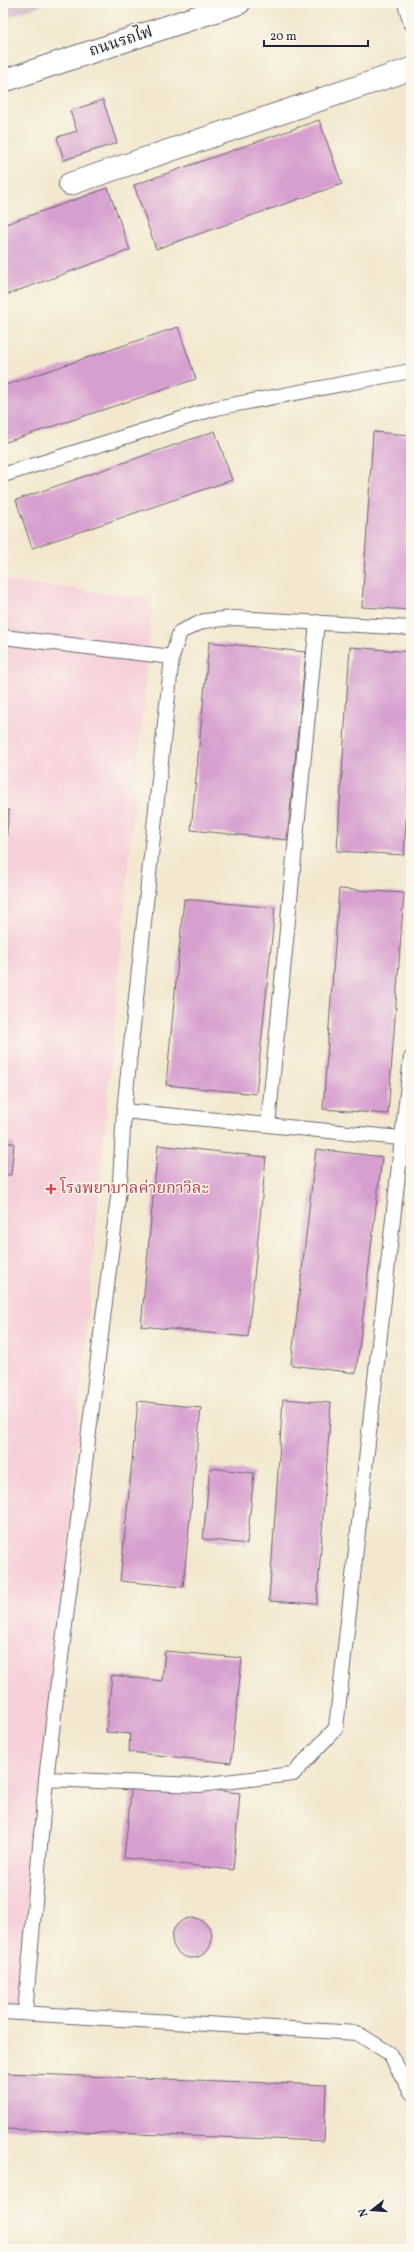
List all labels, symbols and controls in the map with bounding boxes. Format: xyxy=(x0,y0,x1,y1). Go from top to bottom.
street label: ถนนรถไฟ xyxy=(86,20,156,63)
scale bar xyxy=(264,22,368,48)
text: 20 m xyxy=(270,29,297,45)
place label: โรงพยาบาลค่ายกาวิละ xyxy=(59,1177,209,1200)
marker: โรงพยาบาลค่ายกาวิละ xyxy=(45,1183,57,1195)
north arrow xyxy=(352,2190,392,2230)
text: N xyxy=(356,2206,372,2219)

